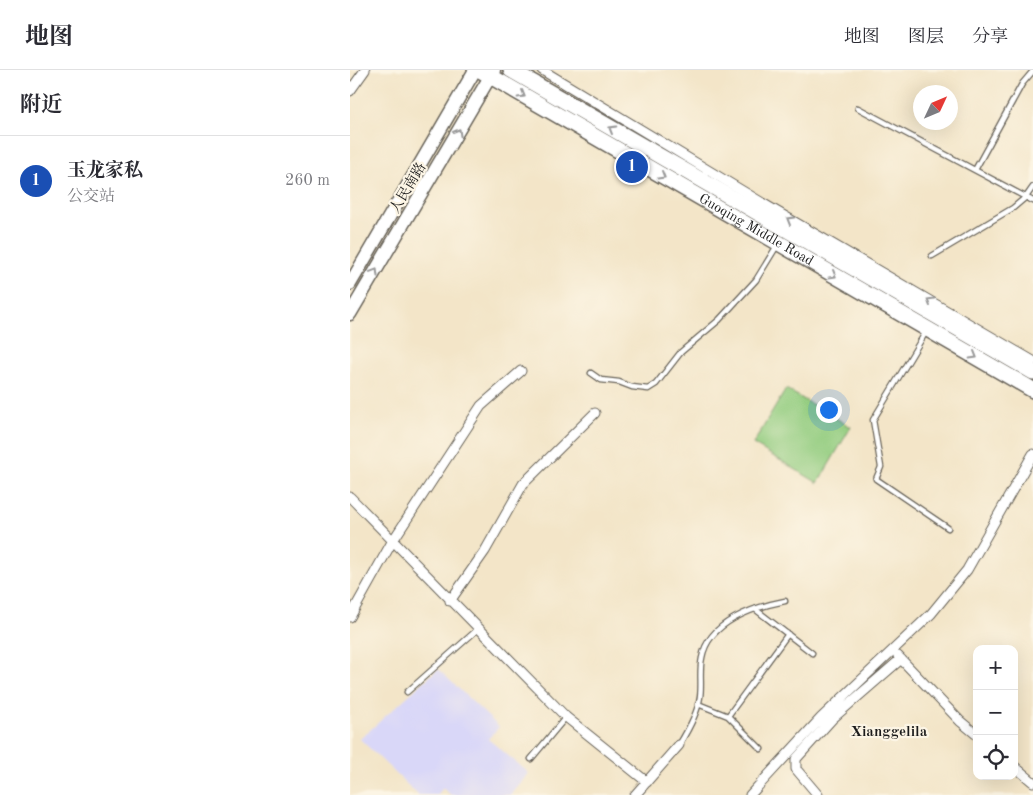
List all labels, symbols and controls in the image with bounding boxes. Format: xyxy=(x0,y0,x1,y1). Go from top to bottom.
text: 地图 xyxy=(25,26,73,50)
text: 地图 xyxy=(844,28,880,46)
text: 图层 xyxy=(908,28,944,46)
text: 分享 xyxy=(972,28,1008,46)
north arrow xyxy=(913,85,958,130)
one-way arrow xyxy=(516,88,525,98)
text: 附近 xyxy=(20,95,62,116)
one-way arrow xyxy=(608,125,617,135)
one-way arrow xyxy=(452,129,462,138)
pin: 1 xyxy=(616,148,648,186)
street label: 人民南路 xyxy=(387,160,428,216)
text: 玉龙家私 xyxy=(67,162,143,181)
one-way arrow xyxy=(657,169,666,179)
text: 1 xyxy=(31,173,41,189)
text: 260 m xyxy=(285,173,330,189)
text: 公交站 xyxy=(67,189,115,205)
street label: Guoqing Middle Road xyxy=(696,191,816,268)
one-way arrow xyxy=(786,216,795,226)
one-way arrow xyxy=(369,268,379,277)
one-way arrow xyxy=(828,268,837,278)
one-way arrow xyxy=(927,298,936,308)
one-way arrow xyxy=(969,350,978,360)
your location xyxy=(816,397,842,423)
map controls xyxy=(973,645,1018,780)
button: + xyxy=(973,645,1018,690)
button: − xyxy=(973,690,1018,735)
district label: Xianggelila xyxy=(851,725,928,740)
button: locate xyxy=(973,735,1018,780)

